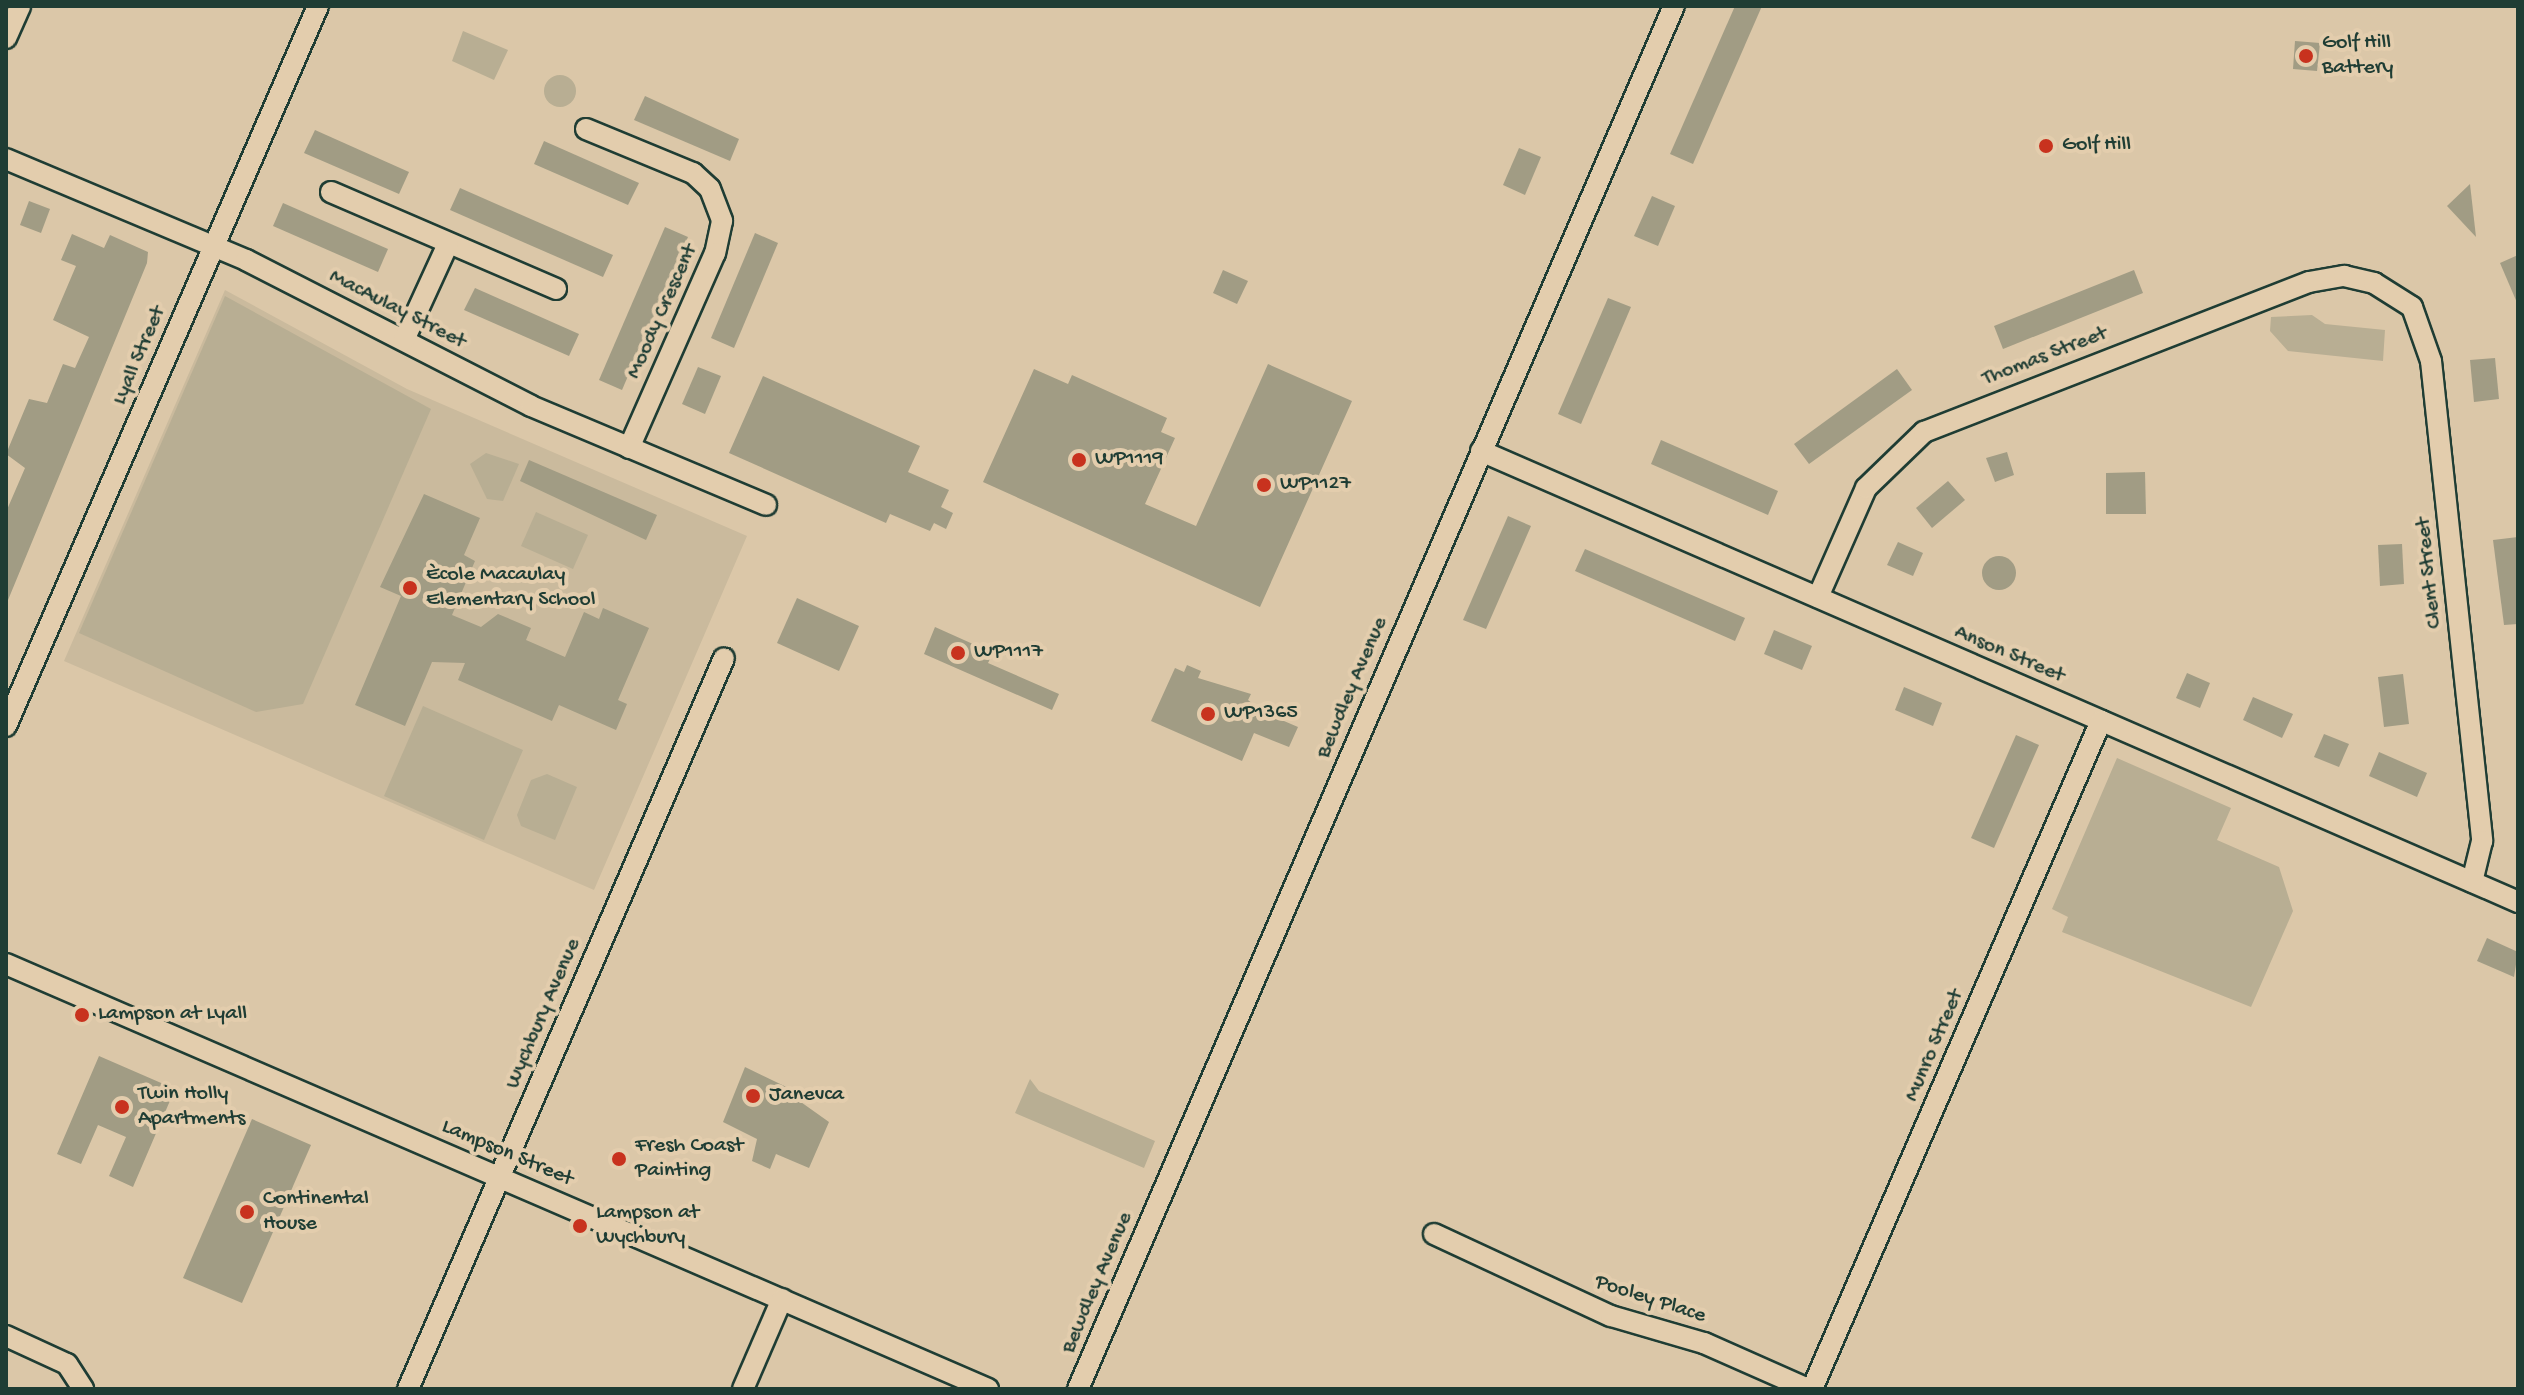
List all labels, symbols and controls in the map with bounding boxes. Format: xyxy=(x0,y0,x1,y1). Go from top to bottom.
place label: Golf Hill Battery xyxy=(2322,30,2393,82)
marker: Golf Hill Battery xyxy=(2297,47,2315,65)
place label: Golf Hill xyxy=(2062,133,2131,159)
marker: Golf Hill xyxy=(2037,137,2055,155)
street label: Moody Crescent xyxy=(622,241,704,383)
street label: MacAulay Street xyxy=(324,264,470,356)
street label: Lyall Street xyxy=(107,303,173,409)
street label: Thomas Street xyxy=(1979,321,2111,393)
place label: WP1119 xyxy=(1095,447,1164,473)
marker: WP1119 xyxy=(1070,451,1088,469)
place label: WP1127 xyxy=(1280,472,1351,498)
marker: WP1127 xyxy=(1255,476,1273,494)
street label: Clent Street xyxy=(2411,516,2449,630)
place label: Ècole Macaulay Elementary School xyxy=(426,562,596,614)
marker: Ècole Macaulay Elementary School xyxy=(401,579,419,597)
street label: Bewdley Avenue xyxy=(1311,613,1395,763)
street label: Anson Street xyxy=(1950,620,2068,690)
place label: WP1117 xyxy=(974,640,1043,666)
marker: WP1117 xyxy=(949,644,967,662)
place label: WP1365 xyxy=(1224,701,1298,727)
marker: WP1365 xyxy=(1199,705,1217,723)
street label: Wychbury Avenue xyxy=(500,935,588,1093)
street label: Munro Street xyxy=(1900,986,1970,1106)
place label: Lampson at Lyall xyxy=(98,1002,247,1028)
marker: Lampson at Lyall xyxy=(73,1006,91,1024)
place label: Twin Holly Apartments xyxy=(138,1081,245,1132)
place label: Janevca xyxy=(769,1083,844,1109)
marker: Janevca xyxy=(744,1087,762,1105)
marker: Twin Holly Apartments xyxy=(113,1098,131,1116)
street label: Lampson Street xyxy=(437,1114,577,1194)
place label: Fresh Coast Painting xyxy=(635,1133,743,1184)
marker: Fresh Coast Painting xyxy=(610,1150,628,1168)
place label: Continental House xyxy=(263,1186,369,1238)
place label: Lampson at Wychbury xyxy=(596,1200,699,1252)
marker: Continental House xyxy=(238,1203,256,1221)
street label: Bewdley Avenue xyxy=(1056,1208,1140,1358)
marker: Lampson at Wychbury xyxy=(571,1217,589,1235)
street label: Pooley Place xyxy=(1591,1270,1709,1330)

